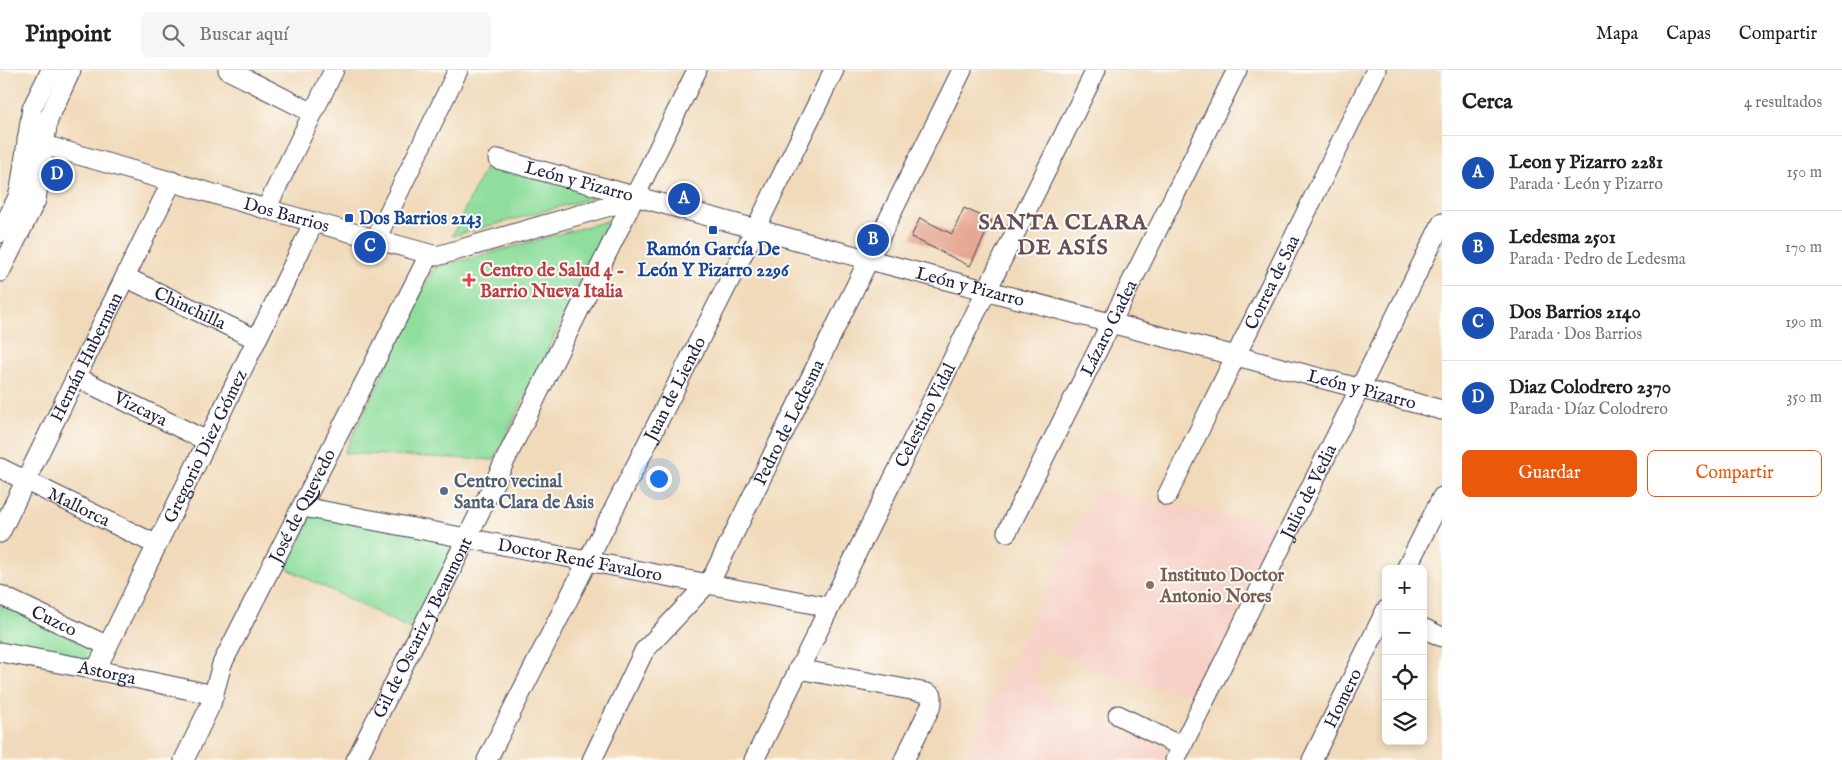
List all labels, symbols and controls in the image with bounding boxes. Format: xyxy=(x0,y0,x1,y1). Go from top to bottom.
search box xyxy=(141,12,491,57)
text: Pinpoint xyxy=(25,19,111,50)
icon: search xyxy=(159,21,187,49)
text: Buscar aquí xyxy=(199,23,288,47)
text: Mapa xyxy=(1596,23,1638,46)
text: Capas xyxy=(1666,23,1711,46)
text: Compartir xyxy=(1739,23,1817,46)
text: Cerca xyxy=(1462,89,1512,116)
text: 4 resultados xyxy=(1744,93,1822,113)
text: Leon y Pizarro 2281 xyxy=(1509,151,1663,175)
pin: D xyxy=(41,156,73,194)
street label: León y Pizarro xyxy=(522,157,636,208)
text: A xyxy=(1473,163,1483,183)
text: 150 m xyxy=(1787,163,1822,183)
text: Parada · León y Pizarro xyxy=(1509,175,1663,195)
pin: A xyxy=(668,180,700,218)
street label: Dos Barrios xyxy=(240,193,332,239)
place label: Dos Barrios 2143 xyxy=(359,208,482,231)
district label: SANTA CLARA DE ASÍS xyxy=(978,209,1148,262)
marker: Dos Barrios 2143 xyxy=(343,212,355,224)
pin: B xyxy=(857,221,889,259)
marker: Ramón García De León Y Pizarro 2296 xyxy=(707,224,719,236)
text: Ledesma 2501 xyxy=(1509,226,1616,250)
pin: C xyxy=(354,228,386,266)
street label: Correa de Saa xyxy=(1240,232,1306,334)
text: B xyxy=(1473,238,1483,258)
text: 170 m xyxy=(1785,238,1822,258)
place label: Ramón García De León Y Pizarro 2296 xyxy=(637,239,790,283)
text: Parada · Pedro de Ledesma xyxy=(1509,250,1686,270)
place label: Centro de Salud 4 - Barrio Nueva Italia xyxy=(480,260,625,304)
street label: León y Pizarro xyxy=(913,262,1027,313)
marker: Centro de Salud 4 - Barrio Nueva Italia xyxy=(462,273,476,287)
street label: Lázaro Gadea xyxy=(1076,276,1144,381)
street label: Chinchilla xyxy=(150,282,229,336)
street label: Hernán Huberman xyxy=(46,289,129,426)
text: Dos Barrios 2140 xyxy=(1509,301,1641,325)
text: C xyxy=(1472,313,1484,333)
text: 190 m xyxy=(1785,313,1822,333)
text: Parada · Dos Barrios xyxy=(1509,325,1642,345)
street label: Juan de Liendo xyxy=(639,333,712,447)
street label: Pedro de Ledesma xyxy=(749,356,831,490)
street label: Celestino Vidal xyxy=(891,360,962,472)
street label: León y Pizarro xyxy=(1305,365,1419,416)
street label: Gregorio Diez Gómez xyxy=(159,366,253,527)
text: Diaz Colodrero 2370 xyxy=(1509,376,1671,400)
street label: Vizcaya xyxy=(109,387,171,433)
text: D xyxy=(1472,388,1484,408)
text: 350 m xyxy=(1787,388,1822,408)
text: Parada · Díaz Colodrero xyxy=(1509,400,1668,420)
street label: Julio de Vedia xyxy=(1276,441,1343,545)
street label: José de Quevedo xyxy=(264,445,342,569)
button: Guardar xyxy=(1462,450,1637,497)
button: Compartir xyxy=(1647,450,1822,497)
your location xyxy=(646,466,672,492)
place label: Centro vecinal Santa Clara de Asis xyxy=(454,471,594,515)
street label: Mallorca xyxy=(44,483,113,533)
marker: Centro vecinal Santa Clara de Asis xyxy=(438,485,450,497)
street label: Gil de Oscariz y Beaumont xyxy=(369,534,478,723)
street label: Doctor René Favaloro xyxy=(495,534,664,588)
place label: Instituto Doctor Antonio Nores xyxy=(1159,565,1285,609)
map controls xyxy=(1382,565,1427,745)
button: + xyxy=(1382,565,1427,610)
marker: Instituto Doctor Antonio Nores xyxy=(1144,579,1156,591)
street label: Cuzco xyxy=(27,601,80,643)
button: − xyxy=(1382,610,1427,655)
button: locate xyxy=(1382,655,1427,700)
street label: Astorga xyxy=(75,657,138,691)
street label: Homero xyxy=(1320,665,1368,732)
button: layers xyxy=(1382,700,1427,745)

